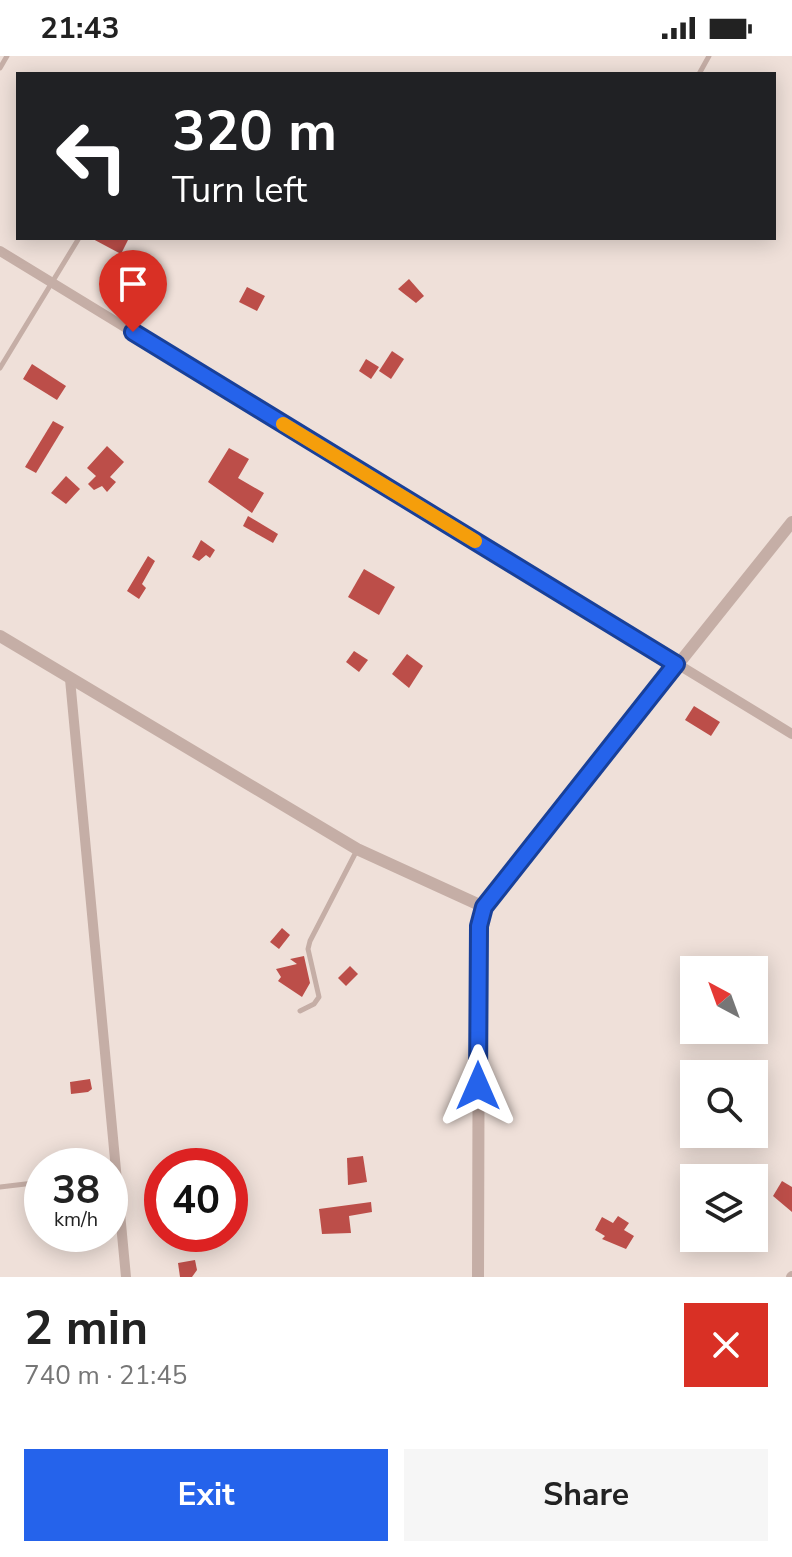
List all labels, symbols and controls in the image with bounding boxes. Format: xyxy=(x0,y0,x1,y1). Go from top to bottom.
text: 21:43 xyxy=(40,8,119,49)
text: 320 m xyxy=(172,93,337,170)
icon: left xyxy=(40,104,144,208)
text: Turn left xyxy=(172,166,307,215)
pin xyxy=(99,250,167,332)
icon: arrive xyxy=(111,262,155,306)
north arrow xyxy=(680,956,768,1044)
map controls xyxy=(680,956,768,1252)
position arrow xyxy=(436,1044,520,1128)
button: search xyxy=(680,1060,768,1148)
speed limit sign: 40 xyxy=(144,1148,248,1252)
text: 38 xyxy=(52,1163,100,1217)
button: layers xyxy=(680,1164,768,1252)
text: km/h xyxy=(54,1206,98,1233)
text: 2 min xyxy=(24,1295,148,1361)
button: close xyxy=(684,1303,768,1387)
text: 740 m · 21:45 xyxy=(24,1358,187,1393)
button: Exit xyxy=(24,1449,388,1541)
button: Share xyxy=(404,1449,768,1541)

